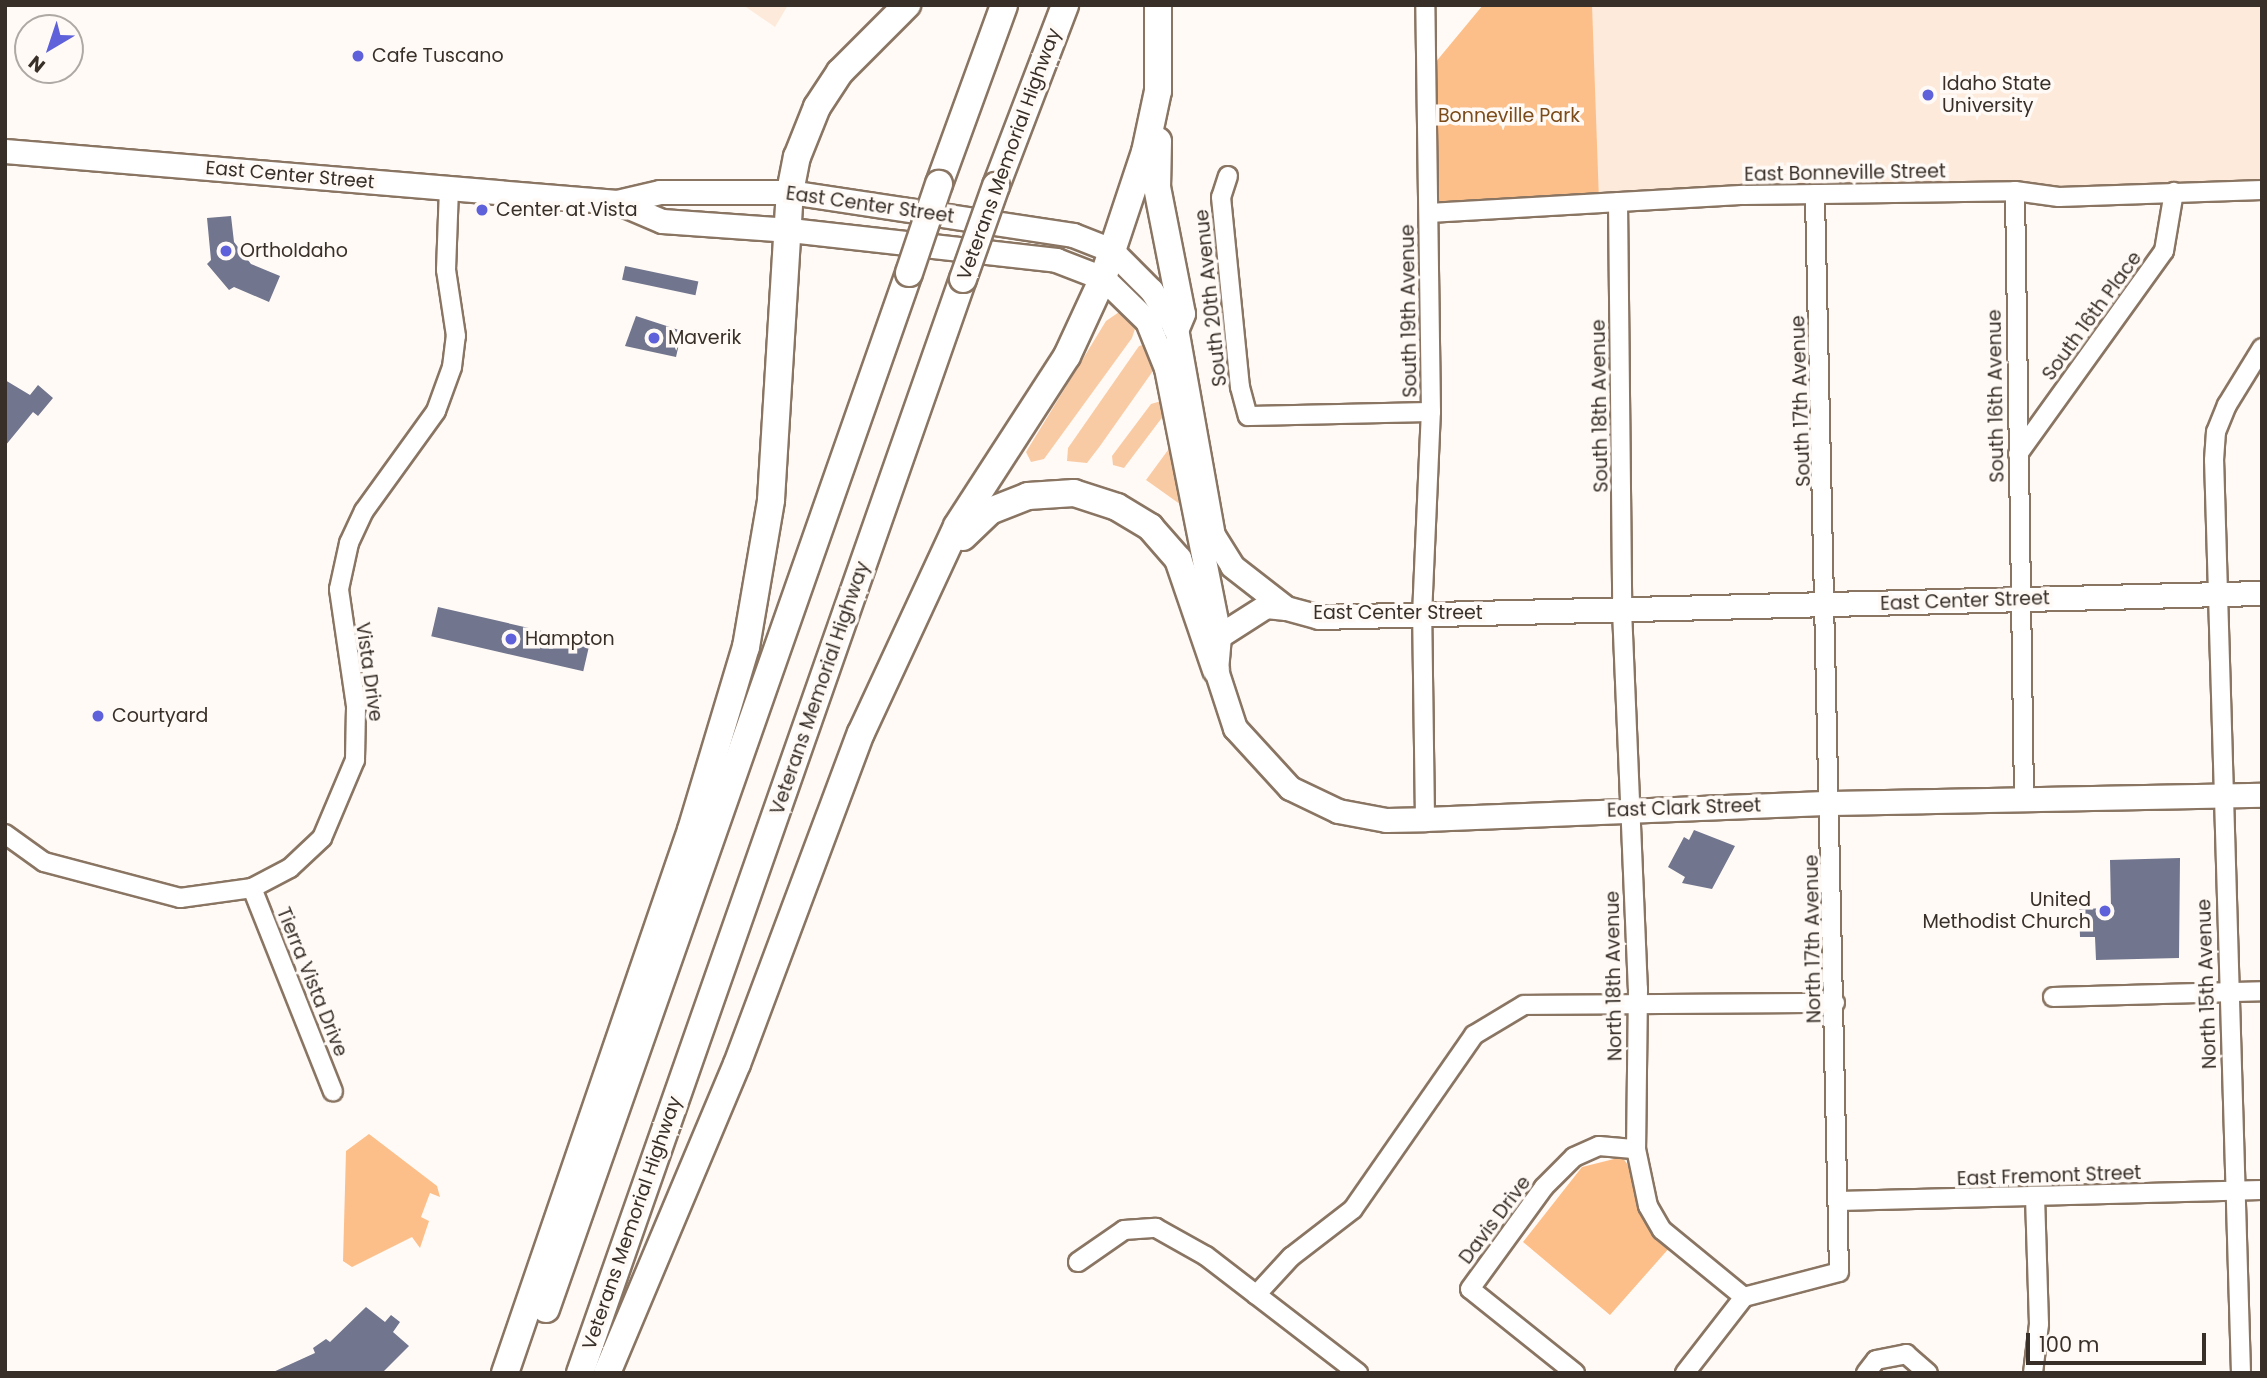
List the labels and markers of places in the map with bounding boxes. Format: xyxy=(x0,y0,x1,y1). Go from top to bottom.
place label: Cafe Tuscano xyxy=(372,45,504,67)
marker: Cafe Tuscano xyxy=(350,48,366,64)
place label: Idaho State University xyxy=(1942,73,2051,117)
marker: Idaho State University xyxy=(1920,87,1936,103)
place label: Center at Vista xyxy=(496,199,637,221)
marker: Center at Vista xyxy=(474,202,490,218)
place label: OrthoIdaho xyxy=(240,240,348,262)
marker: OrthoIdaho xyxy=(218,243,234,259)
place label: Maverik xyxy=(668,327,741,349)
marker: Maverik xyxy=(646,330,662,346)
place label: Hampton xyxy=(525,628,615,650)
marker: Hampton xyxy=(503,631,519,647)
place label: Courtyard xyxy=(112,705,208,727)
marker: Courtyard xyxy=(90,708,106,724)
place label: United Methodist Church xyxy=(1922,889,2091,933)
marker: United Methodist Church xyxy=(2097,903,2113,919)

